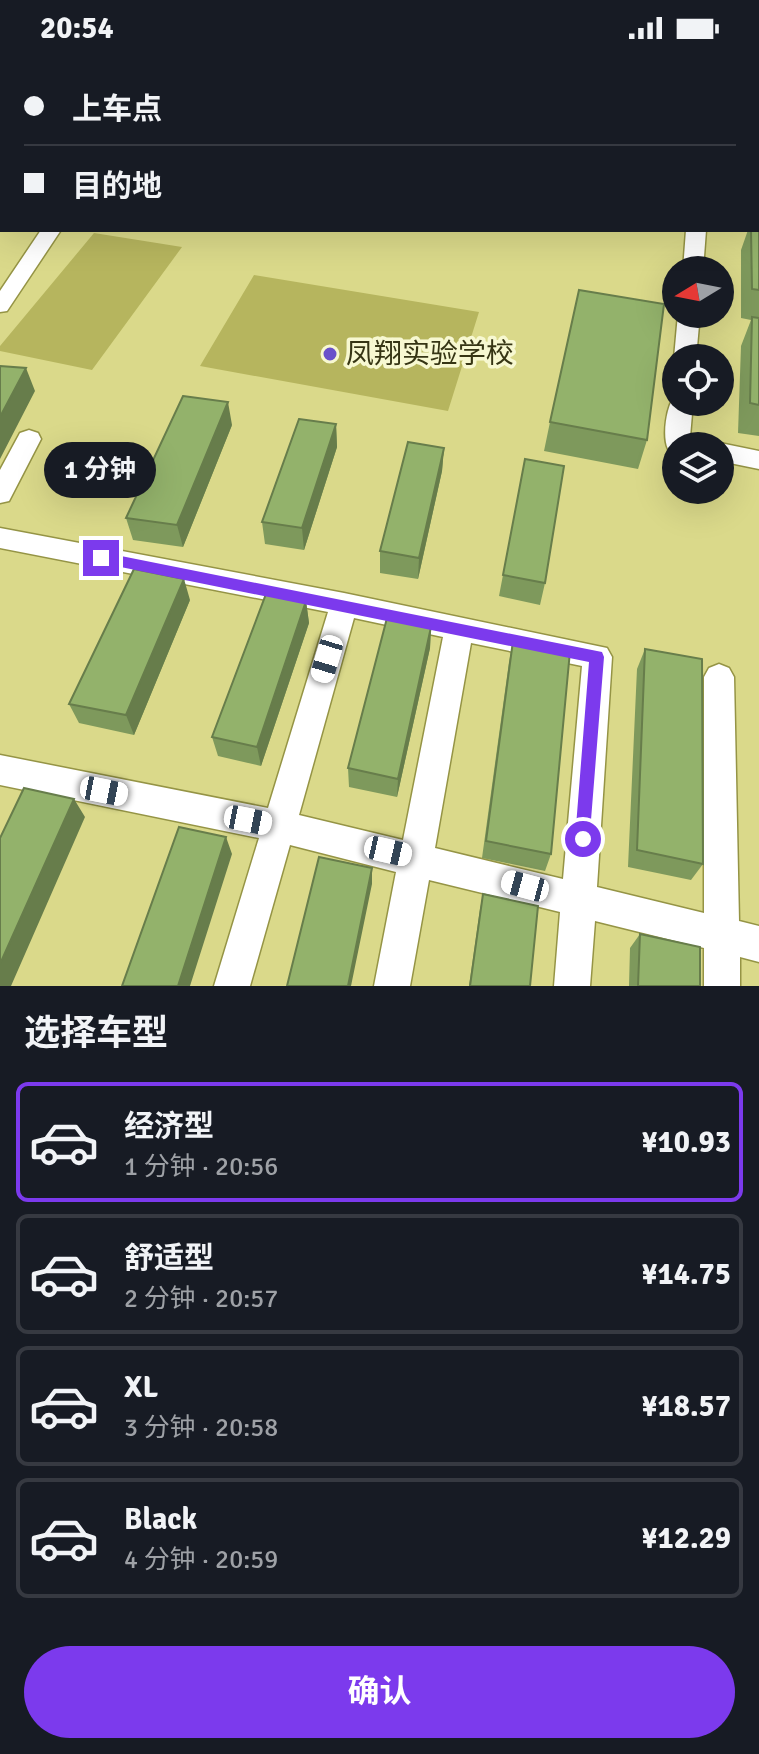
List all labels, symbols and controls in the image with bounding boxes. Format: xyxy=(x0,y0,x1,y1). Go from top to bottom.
text: 20:54 xyxy=(40,10,114,47)
text: 上车点 xyxy=(72,91,162,128)
text: 目的地 xyxy=(72,168,162,205)
north arrow xyxy=(662,256,734,328)
map controls xyxy=(662,256,734,504)
place label: 凤翔实验学校 xyxy=(346,337,514,371)
button: locate xyxy=(662,344,734,416)
marker: 凤翔实验学校 xyxy=(321,345,339,363)
button: layers xyxy=(662,432,734,504)
callout: 1 分钟 xyxy=(45,442,157,498)
text: 1 分钟 xyxy=(64,454,136,486)
route end xyxy=(83,540,119,576)
car xyxy=(309,633,345,685)
car xyxy=(78,775,130,807)
car xyxy=(222,804,274,836)
route start xyxy=(565,821,601,857)
car xyxy=(362,834,414,868)
car xyxy=(499,868,551,904)
text: 选择车型 xyxy=(24,1011,168,1056)
icon: car xyxy=(28,1106,100,1178)
text: 经济型 xyxy=(124,1108,214,1145)
text: ¥10.93 xyxy=(641,1124,731,1161)
text: 1 分钟 · 20:56 xyxy=(124,1151,278,1183)
icon: car xyxy=(28,1238,100,1310)
text: 舒适型 xyxy=(124,1240,214,1277)
text: ¥14.75 xyxy=(641,1256,731,1293)
text: 2 分钟 · 20:57 xyxy=(124,1283,278,1315)
text: XL xyxy=(124,1369,158,1406)
icon: car xyxy=(28,1370,100,1442)
text: ¥18.57 xyxy=(641,1388,731,1425)
text: 3 分钟 · 20:58 xyxy=(124,1412,278,1444)
text: Black xyxy=(124,1501,197,1538)
icon: car xyxy=(28,1502,100,1574)
text: ¥12.29 xyxy=(641,1520,731,1557)
text: 4 分钟 · 20:59 xyxy=(124,1544,278,1576)
button: 确认 xyxy=(24,1646,735,1738)

